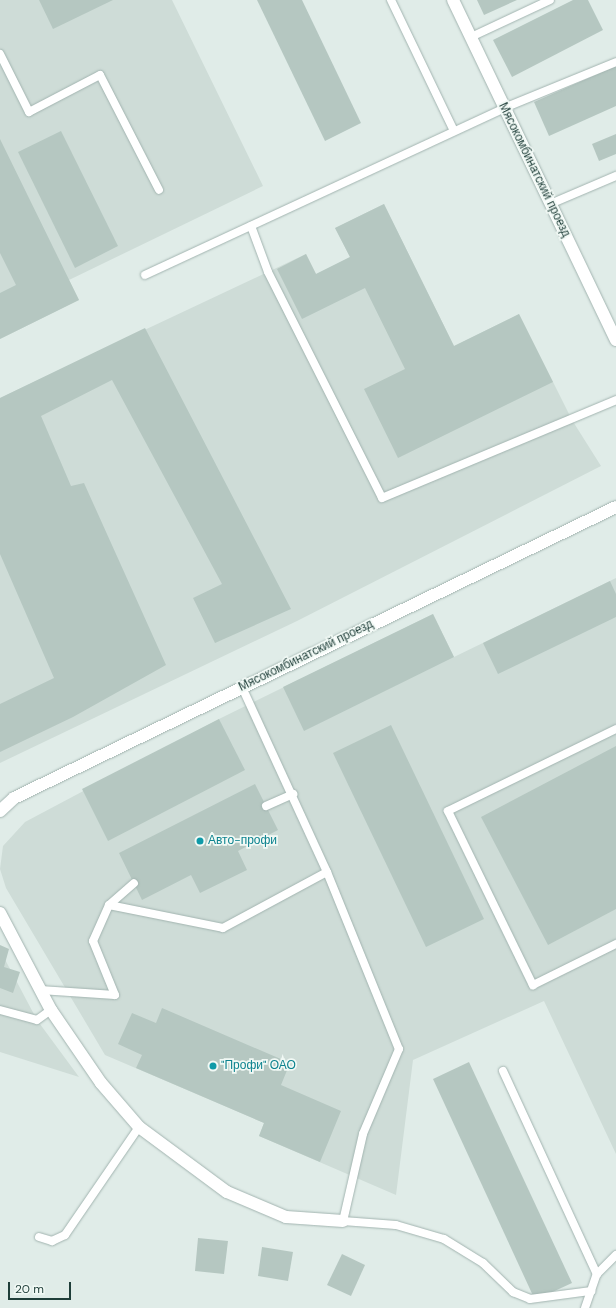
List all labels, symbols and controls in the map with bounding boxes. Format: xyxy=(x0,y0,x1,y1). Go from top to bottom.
street label: Мясокомбинатский проезд xyxy=(495,100,573,240)
street label: Мясокомбинатский проезд xyxy=(236,617,376,695)
place label: Авто-профи xyxy=(208,834,277,848)
marker: Авто-профи xyxy=(195,836,205,846)
place label: "Профи" ОАО xyxy=(221,1059,296,1073)
marker: "Профи" ОАО xyxy=(208,1061,218,1071)
scale bar xyxy=(10,1274,73,1300)
text: 20 m xyxy=(15,1281,44,1297)

